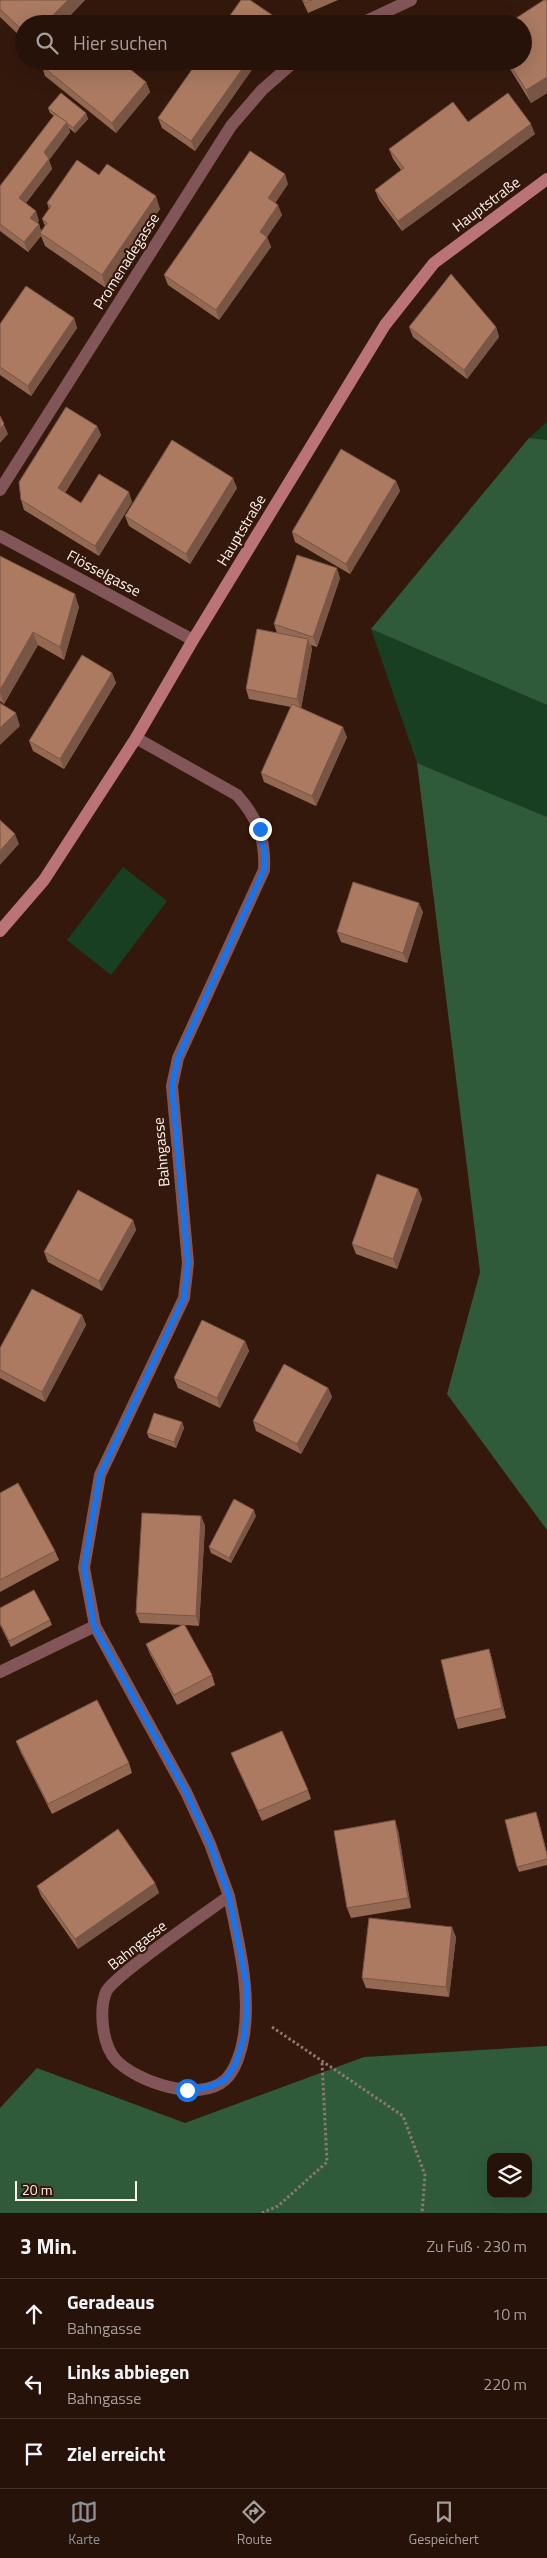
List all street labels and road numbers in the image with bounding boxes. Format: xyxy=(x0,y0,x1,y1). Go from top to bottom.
street label: Hauptstraße xyxy=(447,171,525,237)
street label: Promenadegasse xyxy=(87,208,165,314)
street label: Hauptstraße xyxy=(211,490,271,570)
street label: Flösselgasse xyxy=(63,544,145,602)
street label: Bahngasse xyxy=(147,1116,175,1188)
street label: Bahngasse xyxy=(102,1915,172,1975)

